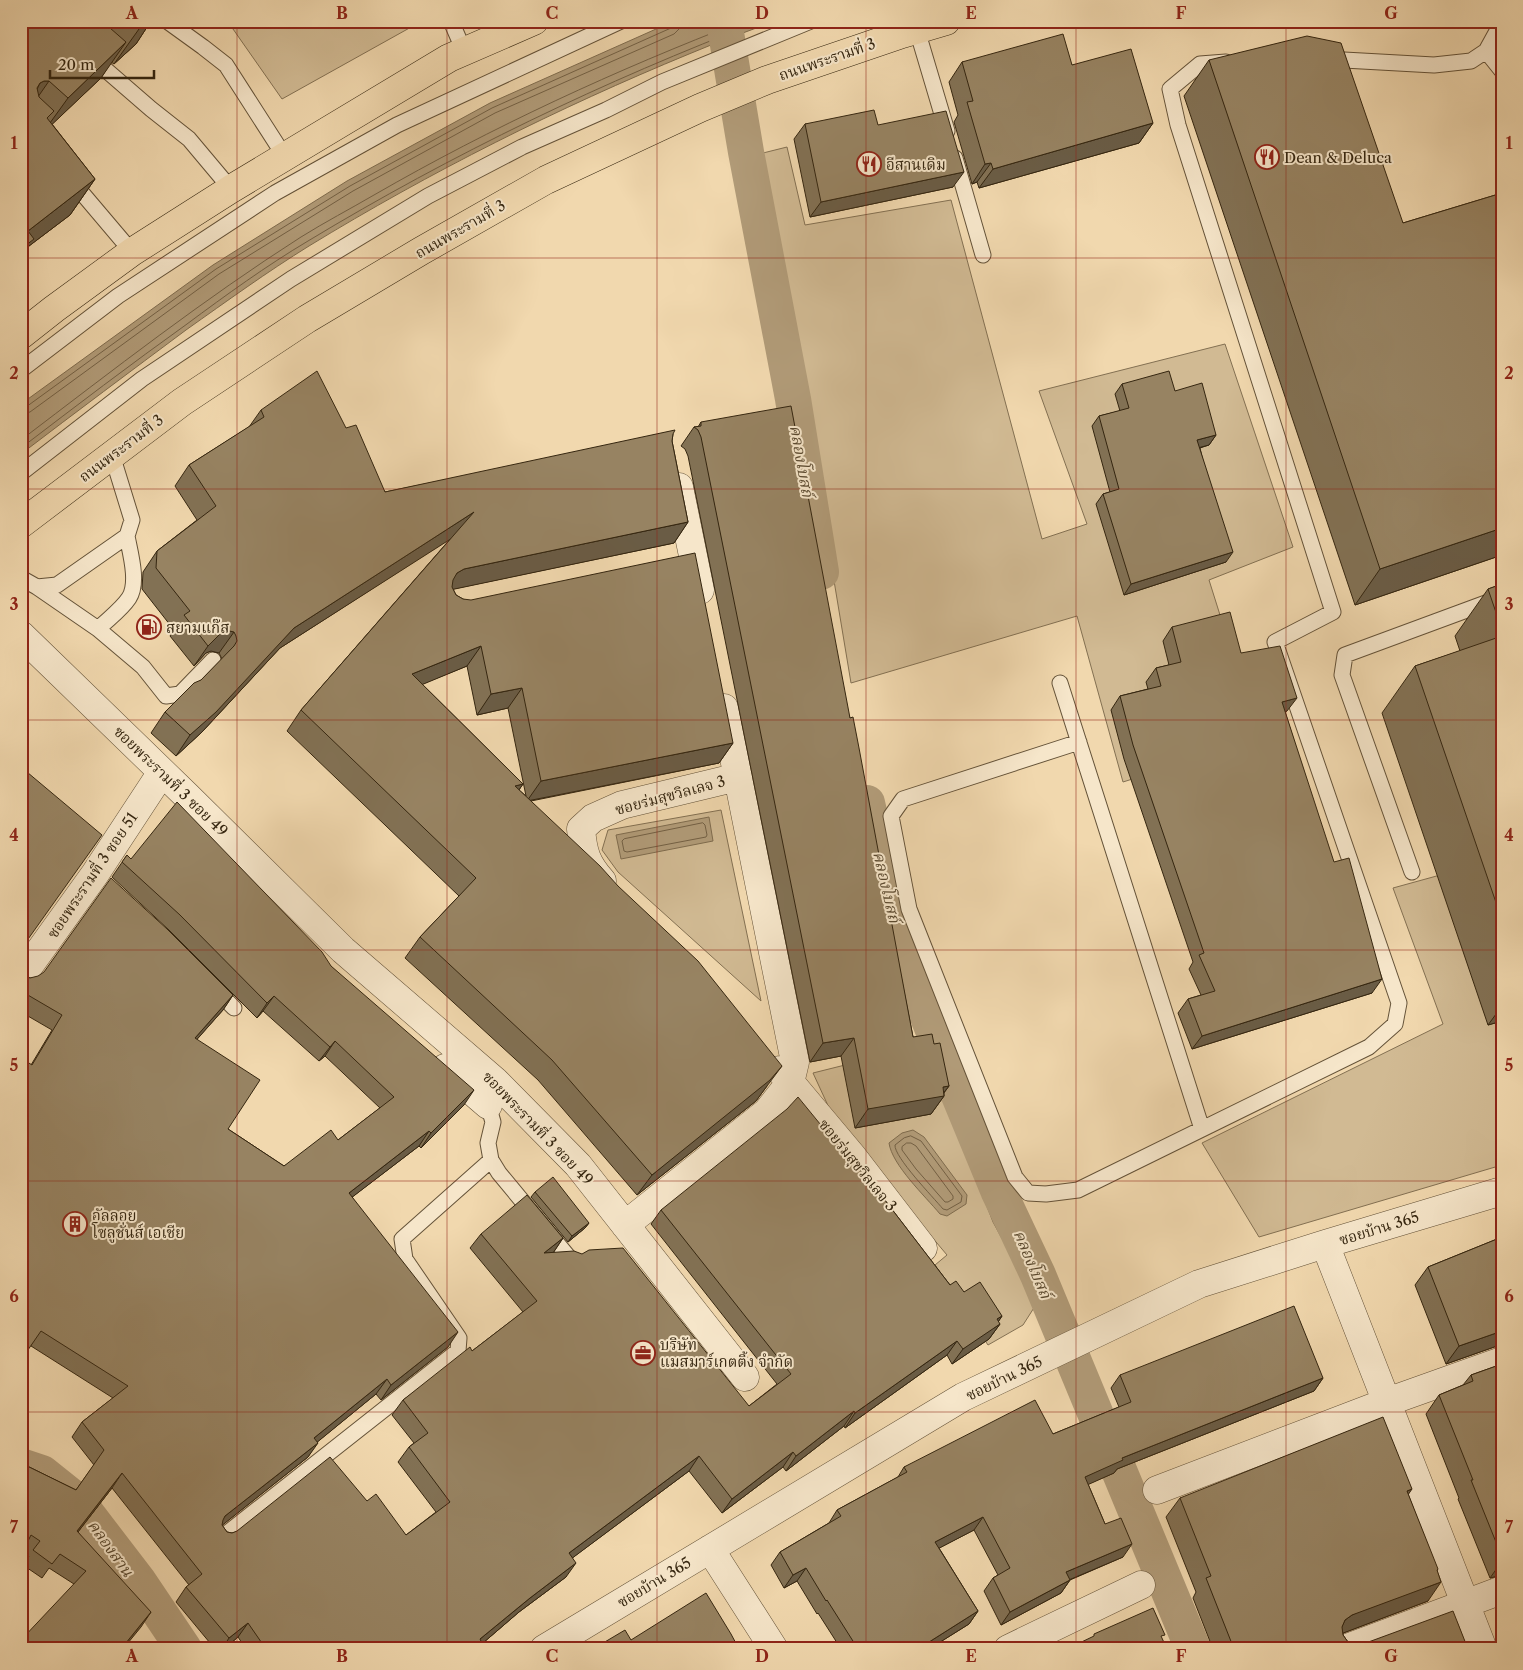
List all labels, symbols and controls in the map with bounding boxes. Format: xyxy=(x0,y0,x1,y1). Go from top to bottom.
text: A xyxy=(125,3,139,23)
text: B xyxy=(336,3,348,23)
text: C xyxy=(546,3,558,23)
text: D xyxy=(755,3,769,23)
text: E xyxy=(965,3,977,23)
text: F xyxy=(1176,3,1187,23)
text: G xyxy=(1384,3,1398,23)
street label: ถนนพระรามที่ 3 xyxy=(776,33,878,84)
scale bar xyxy=(50,48,154,80)
text: 20 m xyxy=(58,55,94,74)
text: 1 xyxy=(10,133,18,153)
text: 1 xyxy=(1505,133,1513,153)
restaurant icon: Dean & Deluca xyxy=(1254,144,1280,170)
place label: Dean & Deluca xyxy=(1284,148,1392,167)
restaurant icon: อีสานเดิม xyxy=(856,151,882,177)
place label: อีสานเดิม xyxy=(886,155,946,174)
street label: ถนนพระรามที่ 3 xyxy=(411,195,509,263)
text: 2 xyxy=(9,363,19,383)
text: 2 xyxy=(1504,363,1514,383)
street label: ถนนพระรามที่ 3 xyxy=(74,409,167,486)
water label: คลองโบสถ์ xyxy=(786,423,820,501)
text: 3 xyxy=(9,594,19,614)
text: 3 xyxy=(1504,594,1514,614)
fuel station icon: สยามแก๊ส xyxy=(136,614,162,640)
place label: สยามแก๊ส xyxy=(166,618,229,637)
street label: ซอยพระรามที่ 3 ซอย 49 xyxy=(110,721,233,840)
street label: ซอยร่มสุขวิลเลจ 3 xyxy=(613,771,728,821)
street label: ซอยพระรามที่ 3 ซอย 51 xyxy=(42,807,142,942)
text: 4 xyxy=(9,825,19,845)
text: 4 xyxy=(1504,825,1514,845)
water label: คลองโบสถ์ xyxy=(869,849,907,927)
text: 5 xyxy=(10,1055,19,1075)
text: 5 xyxy=(1505,1055,1514,1075)
street label: ซอยพระรามที่ 3 ซอย 49 xyxy=(479,1066,598,1189)
street label: ซอยร่มสุขวิลเลจ 3 xyxy=(813,1115,901,1216)
place label: อัลลอย โซลูชั่นส์ เอเชีย xyxy=(91,1206,184,1243)
street label: ซอยบ้าน 365 xyxy=(1337,1207,1421,1249)
building icon: อัลลอย โซลูชั่นส์ เอเชีย xyxy=(62,1211,88,1237)
water label: คลองโบสถ์ xyxy=(1010,1226,1058,1304)
text: 6 xyxy=(9,1286,19,1306)
text: 6 xyxy=(1504,1286,1514,1306)
place label: บริษัท แมสมาร์เกตติ้ง จำกัด xyxy=(660,1335,793,1371)
office icon: บริษัท แมสมาร์เกตติ้ง จำกัด xyxy=(630,1340,656,1366)
street label: ซอยบ้าน 365 xyxy=(963,1351,1045,1405)
water label: คลองสาน xyxy=(84,1516,139,1581)
text: 7 xyxy=(10,1517,19,1537)
text: 7 xyxy=(1505,1517,1514,1537)
street label: ซอยบ้าน 365 xyxy=(614,1553,694,1611)
text: A xyxy=(125,1646,139,1666)
text: B xyxy=(336,1646,348,1666)
text: C xyxy=(546,1646,558,1666)
text: D xyxy=(755,1646,769,1666)
text: E xyxy=(965,1646,977,1666)
text: F xyxy=(1176,1646,1187,1666)
text: G xyxy=(1384,1646,1398,1666)

